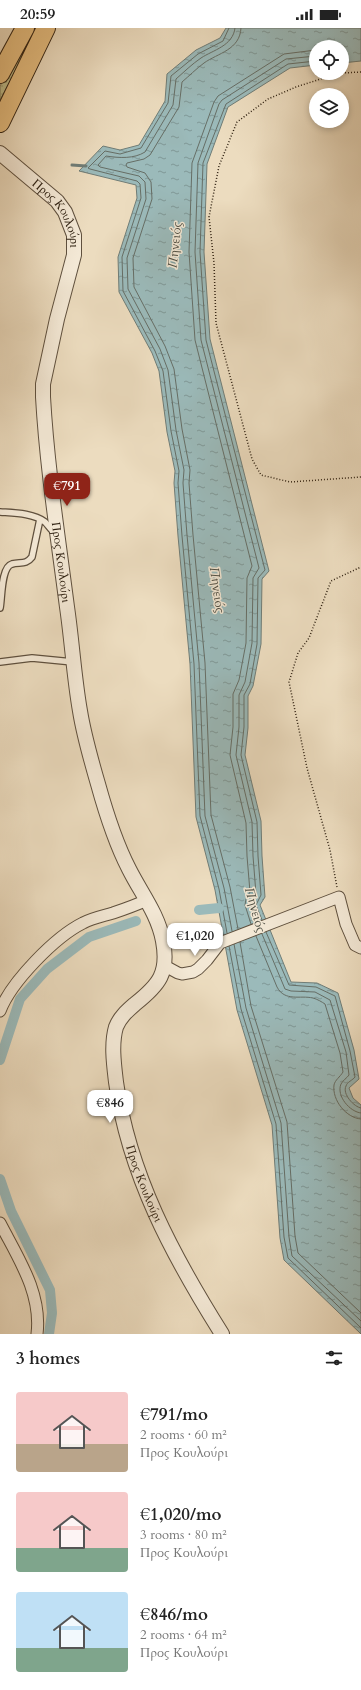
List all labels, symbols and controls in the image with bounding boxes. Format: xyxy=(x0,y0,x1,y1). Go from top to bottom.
text: 20:59 xyxy=(20,4,55,24)
map controls xyxy=(309,40,349,128)
button: locate xyxy=(309,40,349,80)
button: layers xyxy=(309,88,349,128)
street label: Προς Κουλούρι xyxy=(29,175,82,248)
water label: Πηνειός xyxy=(164,221,186,269)
pin: €791 xyxy=(43,473,91,507)
text: €791 xyxy=(53,477,81,495)
street label: Προς Κουλούρι xyxy=(48,521,74,604)
water label: Πηνειός xyxy=(205,566,229,615)
water label: Πηνειός xyxy=(240,885,270,935)
pin: €1,020 xyxy=(162,923,228,957)
text: €1,020 xyxy=(176,927,214,945)
pin: €846 xyxy=(86,1090,134,1124)
text: €846 xyxy=(96,1094,124,1112)
street label: Προς Κουλούρι xyxy=(122,1143,166,1225)
text: 3 homes xyxy=(16,1347,80,1370)
icon: filters xyxy=(323,1347,345,1369)
text: €791/mo xyxy=(140,1403,208,1426)
icon: home xyxy=(48,1408,96,1456)
text: 2 rooms · 60 m² xyxy=(140,1426,227,1444)
text: Προς Κουλούρι xyxy=(140,1444,228,1462)
text: €1,020/mo xyxy=(140,1503,222,1526)
icon: home xyxy=(48,1508,96,1556)
text: 3 rooms · 80 m² xyxy=(140,1526,227,1544)
text: Προς Κουλούρι xyxy=(140,1544,228,1562)
text: €846/mo xyxy=(140,1603,208,1626)
icon: home xyxy=(48,1608,96,1656)
text: 2 rooms · 64 m² xyxy=(140,1626,227,1644)
text: Προς Κουλούρι xyxy=(140,1644,228,1662)

